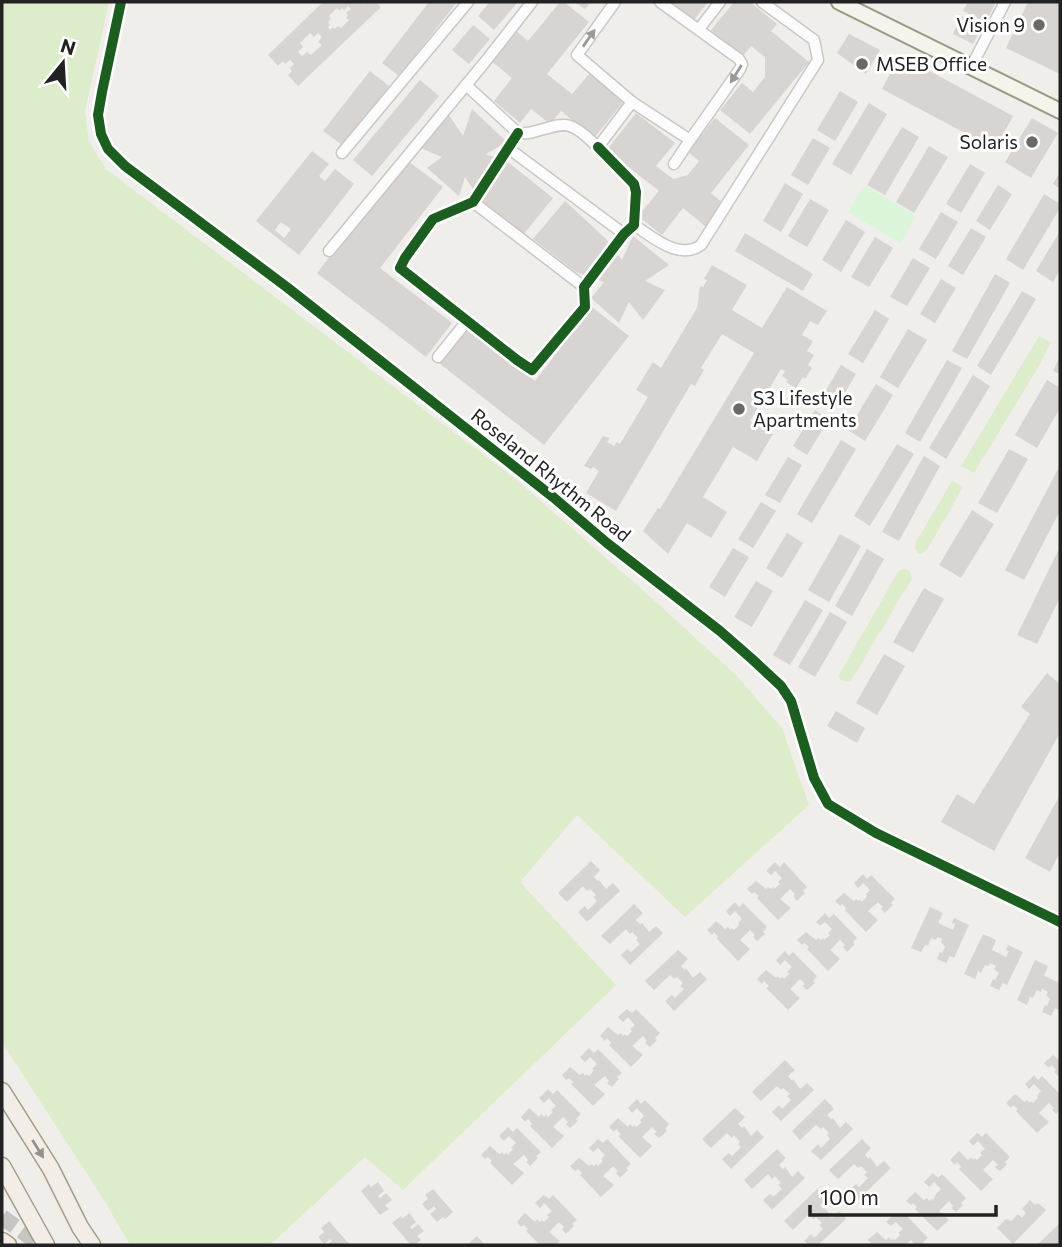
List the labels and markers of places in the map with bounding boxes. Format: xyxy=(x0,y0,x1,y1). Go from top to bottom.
place label: Vision 9 xyxy=(956,13,1025,36)
marker: Vision 9 xyxy=(1031,17,1047,33)
place label: MSEB Office xyxy=(876,52,987,75)
marker: MSEB Office xyxy=(854,56,870,72)
place label: Solaris xyxy=(960,130,1018,153)
marker: Solaris xyxy=(1024,134,1040,150)
place label: S3 Lifestyle Apartments xyxy=(753,386,857,431)
marker: S3 Lifestyle Apartments xyxy=(731,401,747,417)

